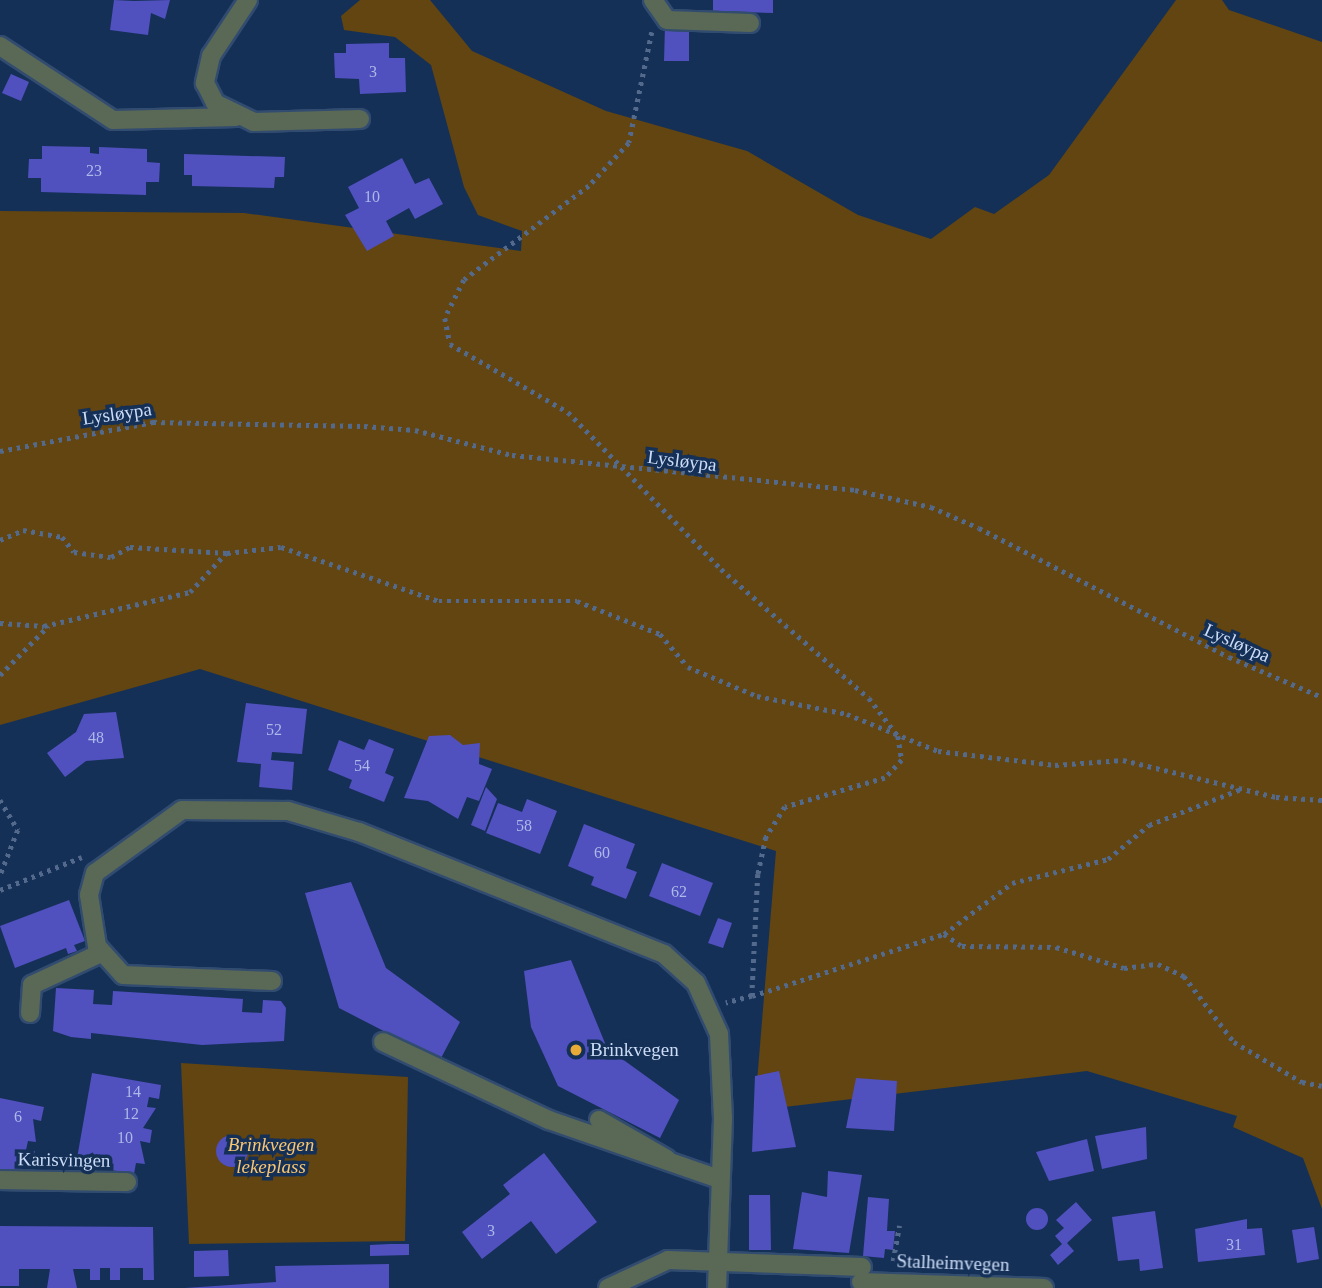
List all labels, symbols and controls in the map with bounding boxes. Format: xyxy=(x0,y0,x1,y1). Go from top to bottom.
house number: 3 xyxy=(369,62,377,82)
house number: 23 xyxy=(86,161,102,181)
house number: 10 xyxy=(364,187,380,207)
street label: Lysløypa xyxy=(81,398,153,430)
street label: Lysløypa xyxy=(646,445,718,477)
street label: Lysløypa xyxy=(1201,618,1273,668)
house number: 52 xyxy=(266,720,282,740)
house number: 48 xyxy=(88,728,104,748)
house number: 54 xyxy=(354,756,370,776)
house number: 58 xyxy=(516,816,532,836)
house number: 60 xyxy=(594,843,610,863)
house number: 62 xyxy=(671,882,687,902)
place label: Brinkvegen xyxy=(590,1039,679,1061)
marker: Brinkvegen xyxy=(568,1042,584,1058)
house number: 14 xyxy=(125,1082,141,1102)
house number: 12 xyxy=(123,1104,139,1124)
house number: 6 xyxy=(14,1107,22,1127)
house number: 10 xyxy=(117,1128,133,1148)
park label: Brinkvegen lekeplass xyxy=(228,1134,314,1178)
street label: Karisvingen xyxy=(17,1148,111,1172)
house number: 3 xyxy=(487,1221,495,1241)
house number: 31 xyxy=(1226,1235,1242,1255)
street label: Stalheimvegen xyxy=(896,1250,1010,1276)

